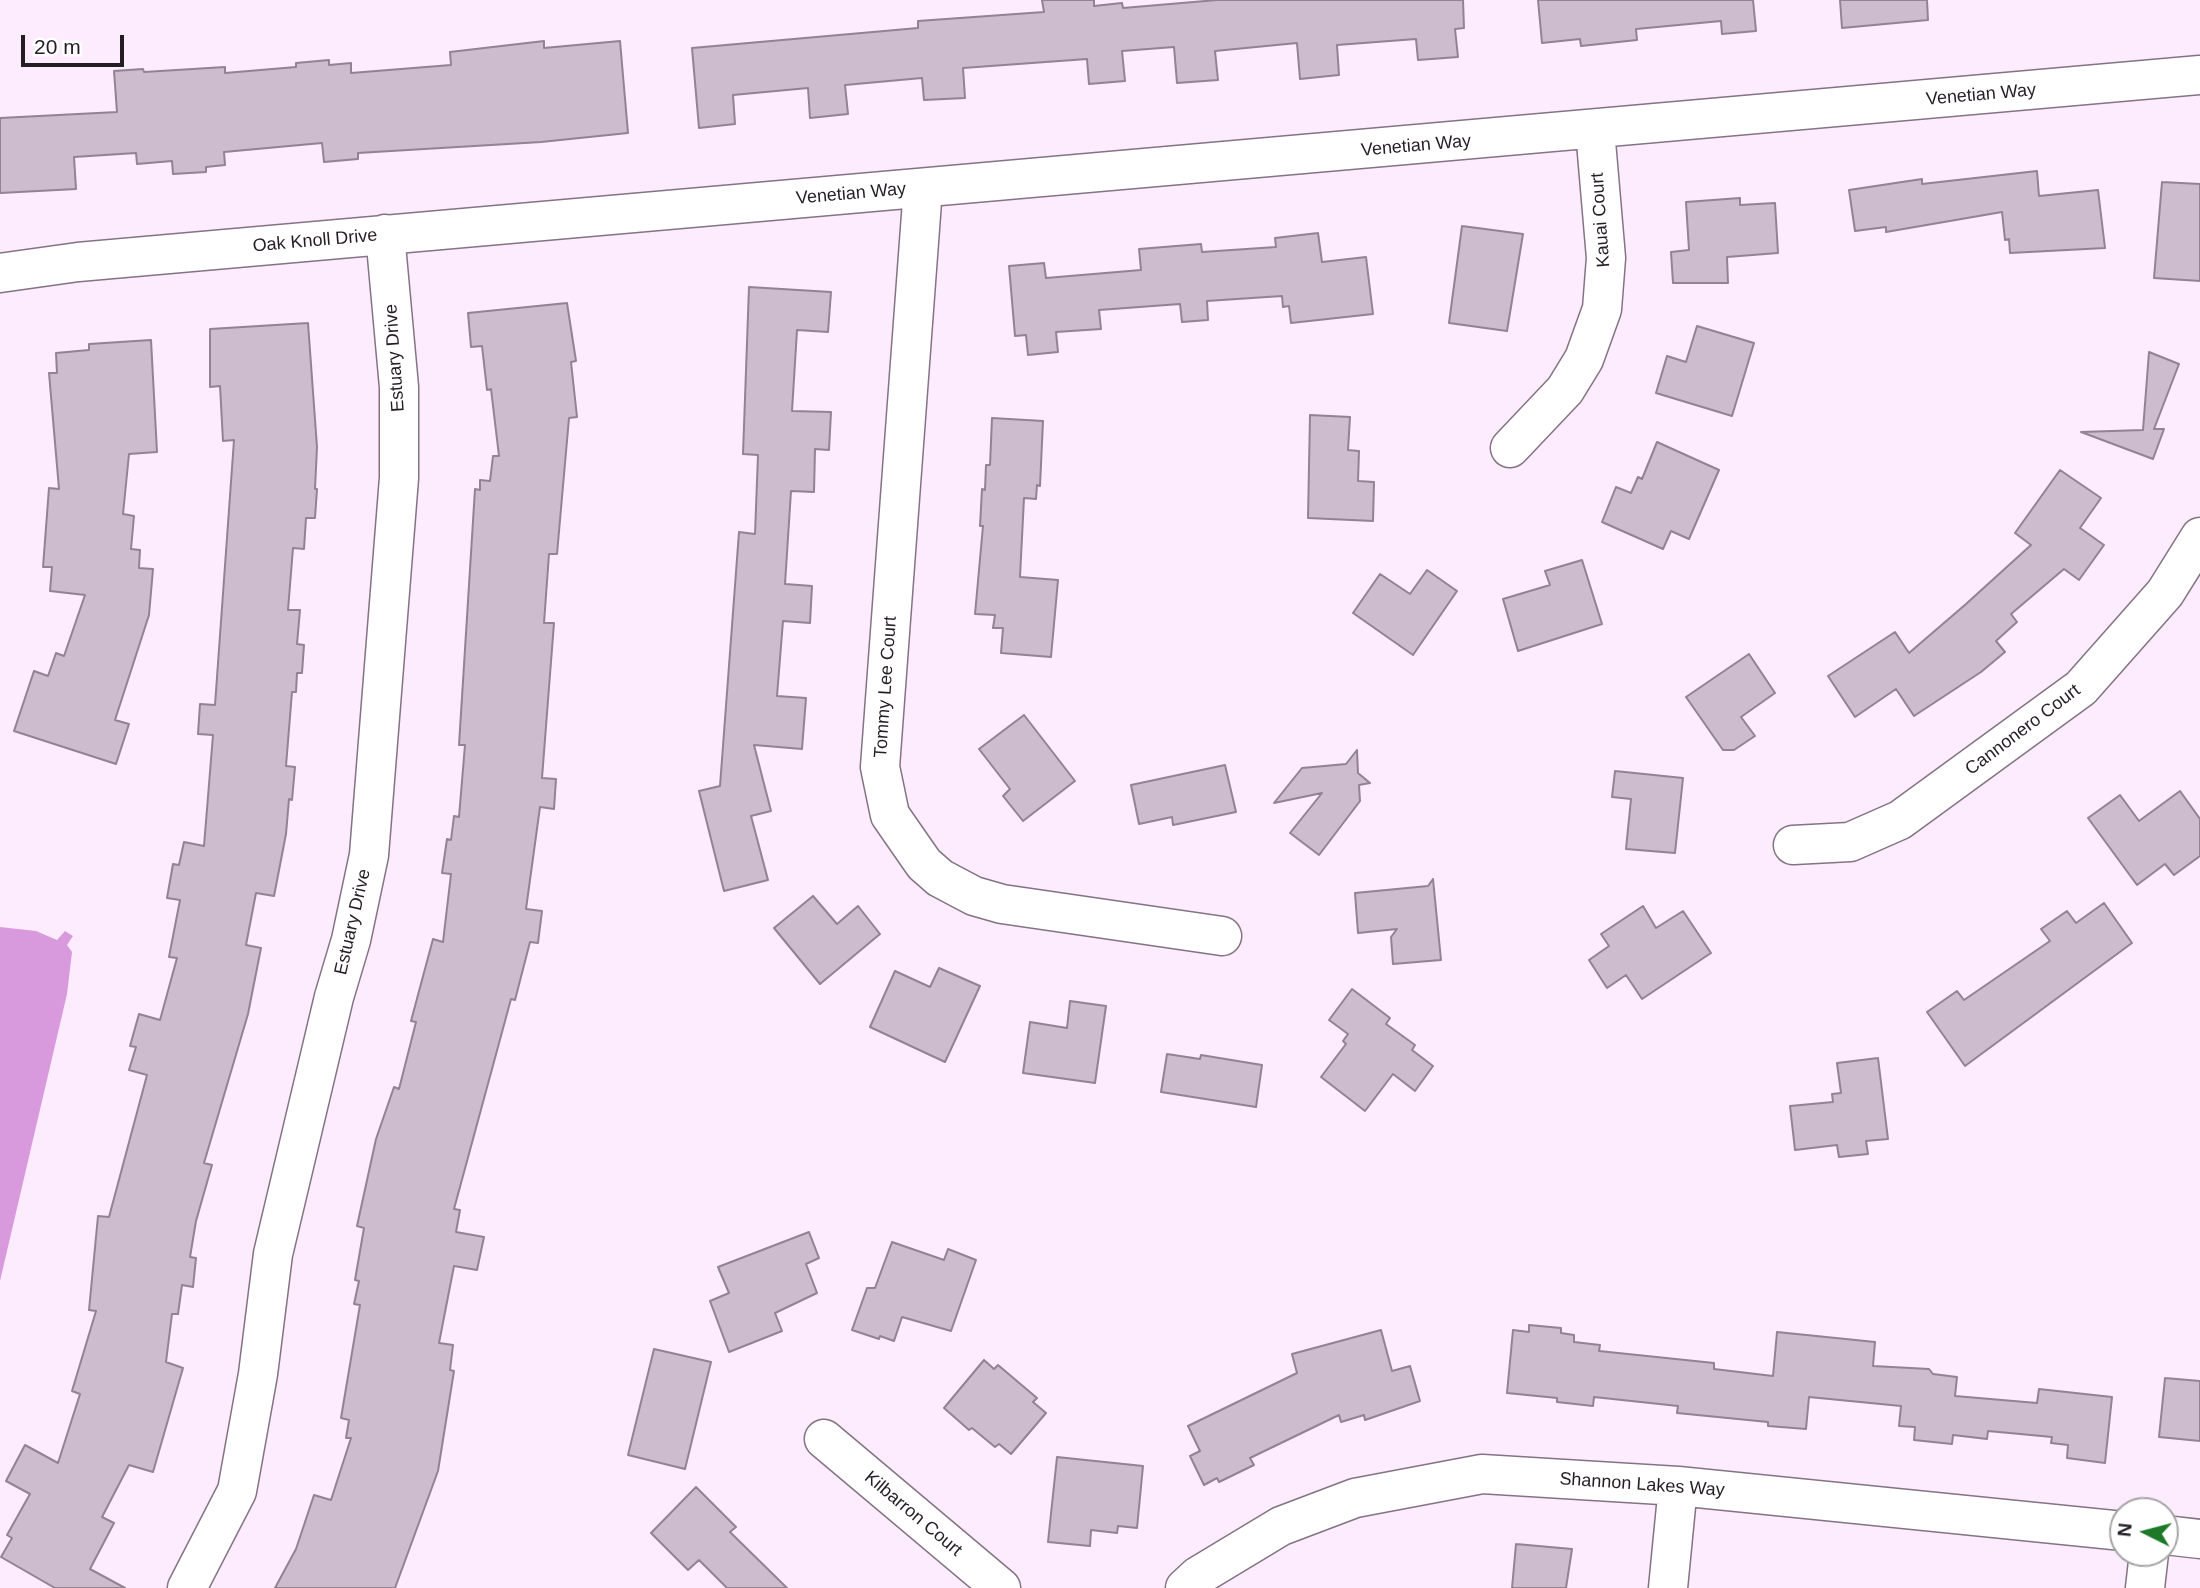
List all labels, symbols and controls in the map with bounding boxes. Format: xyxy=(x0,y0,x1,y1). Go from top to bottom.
scale bar xyxy=(24,21,128,65)
text: 20 m xyxy=(34,35,81,58)
street label: Venetian Way xyxy=(1925,79,2037,111)
street label: Venetian Way xyxy=(1360,130,1472,162)
street label: Kauai Court xyxy=(1587,172,1615,268)
street label: Venetian Way xyxy=(795,178,907,210)
street label: Oak Knoll Drive xyxy=(252,225,378,257)
street label: Estuary Drive xyxy=(380,303,410,413)
street label: Tommy Lee Court xyxy=(870,615,902,759)
street label: Cannonero Court xyxy=(1961,680,2085,780)
street label: Estuary Drive xyxy=(330,867,376,977)
street label: Kilbarron Court xyxy=(860,1467,966,1561)
street label: Shannon Lakes Way xyxy=(1559,1468,1725,1502)
north arrow xyxy=(2109,1497,2179,1567)
text: N xyxy=(2113,1522,2136,1538)

